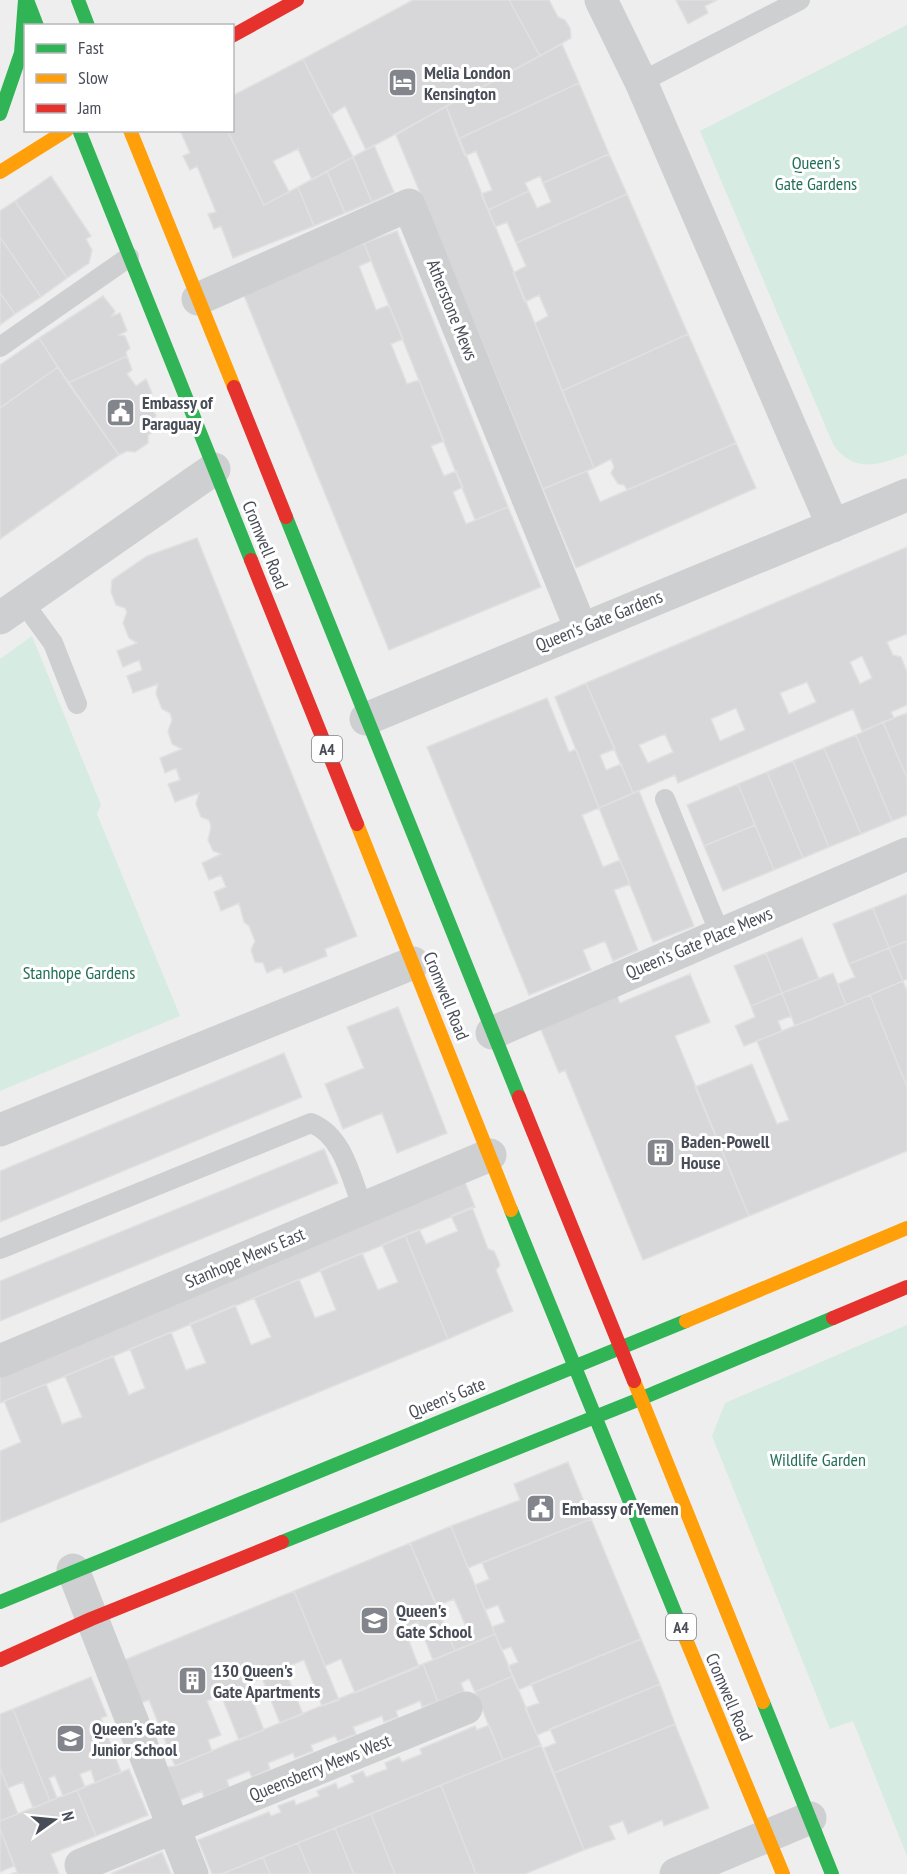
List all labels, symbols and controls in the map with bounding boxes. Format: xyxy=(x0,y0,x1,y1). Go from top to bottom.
legend xyxy=(24,24,234,132)
text: Fast xyxy=(78,36,104,59)
place label: Melia London Kensington xyxy=(424,61,511,105)
text: Slow xyxy=(78,66,109,89)
hotel icon: Melia London Kensington xyxy=(387,67,419,99)
text: Jam xyxy=(77,96,101,119)
park label: Queen's Gate Gardens xyxy=(775,151,857,195)
street label: Atherstone Mews xyxy=(422,256,483,364)
place label: Embassy of Paraguay xyxy=(142,391,214,435)
public building icon: Embassy of Paraguay xyxy=(105,397,137,429)
street label: Cromwell Road xyxy=(237,497,294,592)
street label: Queen's Gate Gardens xyxy=(532,585,666,656)
road number: A4 xyxy=(312,736,342,762)
street label: Queen's Gate Place Mews xyxy=(622,901,776,984)
street label: Cromwell Road xyxy=(418,948,475,1043)
park label: Stanhope Gardens xyxy=(23,961,135,984)
place label: Baden-Powell House xyxy=(681,1130,770,1174)
building icon: Baden-Powell House xyxy=(644,1136,676,1168)
street label: Stanhope Mews East xyxy=(182,1222,308,1293)
street label: Queen's Gate xyxy=(405,1372,489,1423)
park label: Wildlife Garden xyxy=(770,1448,866,1471)
public building icon: Embassy of Yemen xyxy=(525,1493,557,1525)
place label: Embassy of Yemen xyxy=(562,1497,679,1520)
place label: Queen's Gate School xyxy=(396,1599,472,1643)
school or university icon: Queen's Gate School xyxy=(359,1605,391,1637)
road number: A4 xyxy=(666,1614,696,1640)
street label: Cromwell Road xyxy=(701,1649,758,1744)
place label: 130 Queen's Gate Apartments xyxy=(213,1659,320,1703)
building icon: 130 Queen's Gate Apartments xyxy=(176,1665,208,1697)
place label: Queen's Gate Junior School xyxy=(91,1717,178,1761)
school or university icon: Queen's Gate Junior School xyxy=(55,1723,87,1755)
street label: Queensberry Mews West xyxy=(246,1729,394,1806)
north arrow xyxy=(24,1790,84,1850)
text: N xyxy=(58,1809,79,1823)

